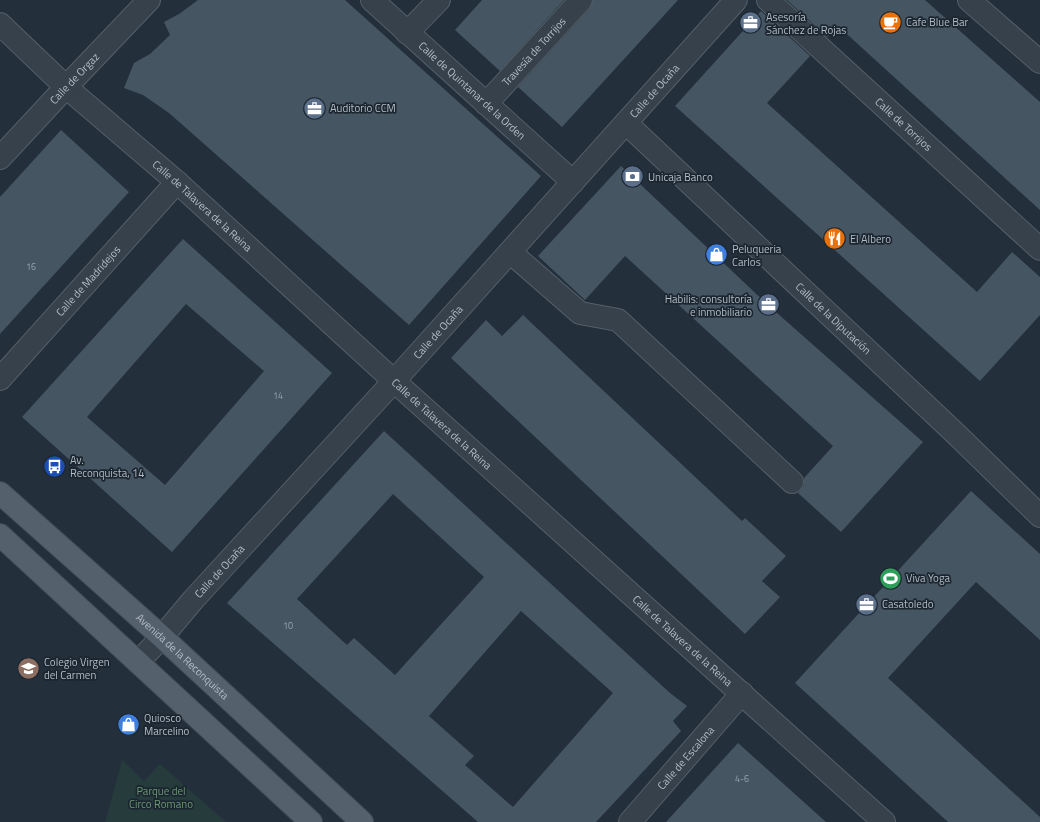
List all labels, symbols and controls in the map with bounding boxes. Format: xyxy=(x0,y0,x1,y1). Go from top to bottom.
place label: Asesoría Sánchez de Rojas xyxy=(766,9,846,38)
cafe icon: Cafe Blue Bar xyxy=(878,9,904,35)
office icon: Asesoría Sánchez de Rojas xyxy=(737,10,763,36)
street label: Travesía de Torrijos xyxy=(498,14,570,90)
place label: Cafe Blue Bar xyxy=(906,14,968,30)
street label: Calle de Quintanar de la Orden xyxy=(415,38,529,143)
street label: Calle de Orgaz xyxy=(46,49,103,108)
street label: Calle de Ocaña xyxy=(626,60,683,121)
street label: Calle de Torrijos xyxy=(872,94,936,155)
office icon: Auditorio CCM xyxy=(302,95,328,121)
place label: Auditorio CCM xyxy=(330,100,396,116)
street label: Calle de Talavera de la Reina xyxy=(149,156,256,255)
bank icon: Unicaja Banco xyxy=(620,164,646,190)
place label: Unicaja Banco xyxy=(648,169,713,185)
restaurant icon: El Albero xyxy=(821,226,847,252)
place label: El Albero xyxy=(850,231,891,247)
place label: Peluqueria Carlos xyxy=(732,241,782,270)
street label: Calle de Madridejos xyxy=(52,242,124,320)
shop icon: Peluqueria Carlos xyxy=(703,242,729,268)
house number: 16 xyxy=(26,260,36,273)
street label: Calle de la Diputación xyxy=(792,279,875,358)
place label: Habilis: consultoría e inmobiliario xyxy=(665,291,752,320)
office icon: Habilis: consultoría e inmobiliario xyxy=(755,292,781,318)
street label: Calle de Ocaña xyxy=(409,301,467,362)
street label: Calle de Talavera de la Reina xyxy=(388,375,496,474)
house number: 14 xyxy=(273,389,283,402)
place label: Av. Reconquista, 14 xyxy=(70,452,144,481)
bus stop icon: Av. Reconquista, 14 xyxy=(41,453,67,479)
street label: Calle de Ocaña xyxy=(191,541,248,601)
sports icon: Viva Yoga xyxy=(878,565,904,591)
place label: Viva Yoga xyxy=(906,570,951,586)
street label: Calle de Talavera de la Reina xyxy=(629,591,736,690)
office icon: Casatoledo xyxy=(854,591,880,617)
place label: Casatoledo xyxy=(882,596,934,612)
street label: Avenida de la Reconquista xyxy=(133,610,233,703)
house number: 10 xyxy=(283,619,293,632)
place label: Colegio Virgen del Carmen xyxy=(44,654,110,683)
school or university icon: Colegio Virgen del Carmen xyxy=(16,655,42,681)
place label: Quiosco Marcelino xyxy=(144,710,190,739)
shop icon: Quiosco Marcelino xyxy=(116,711,142,737)
street label: Calle de Escalona xyxy=(654,722,718,793)
house number: 4-6 xyxy=(735,772,749,785)
park label: Parque del Circo Romano xyxy=(129,783,193,812)

